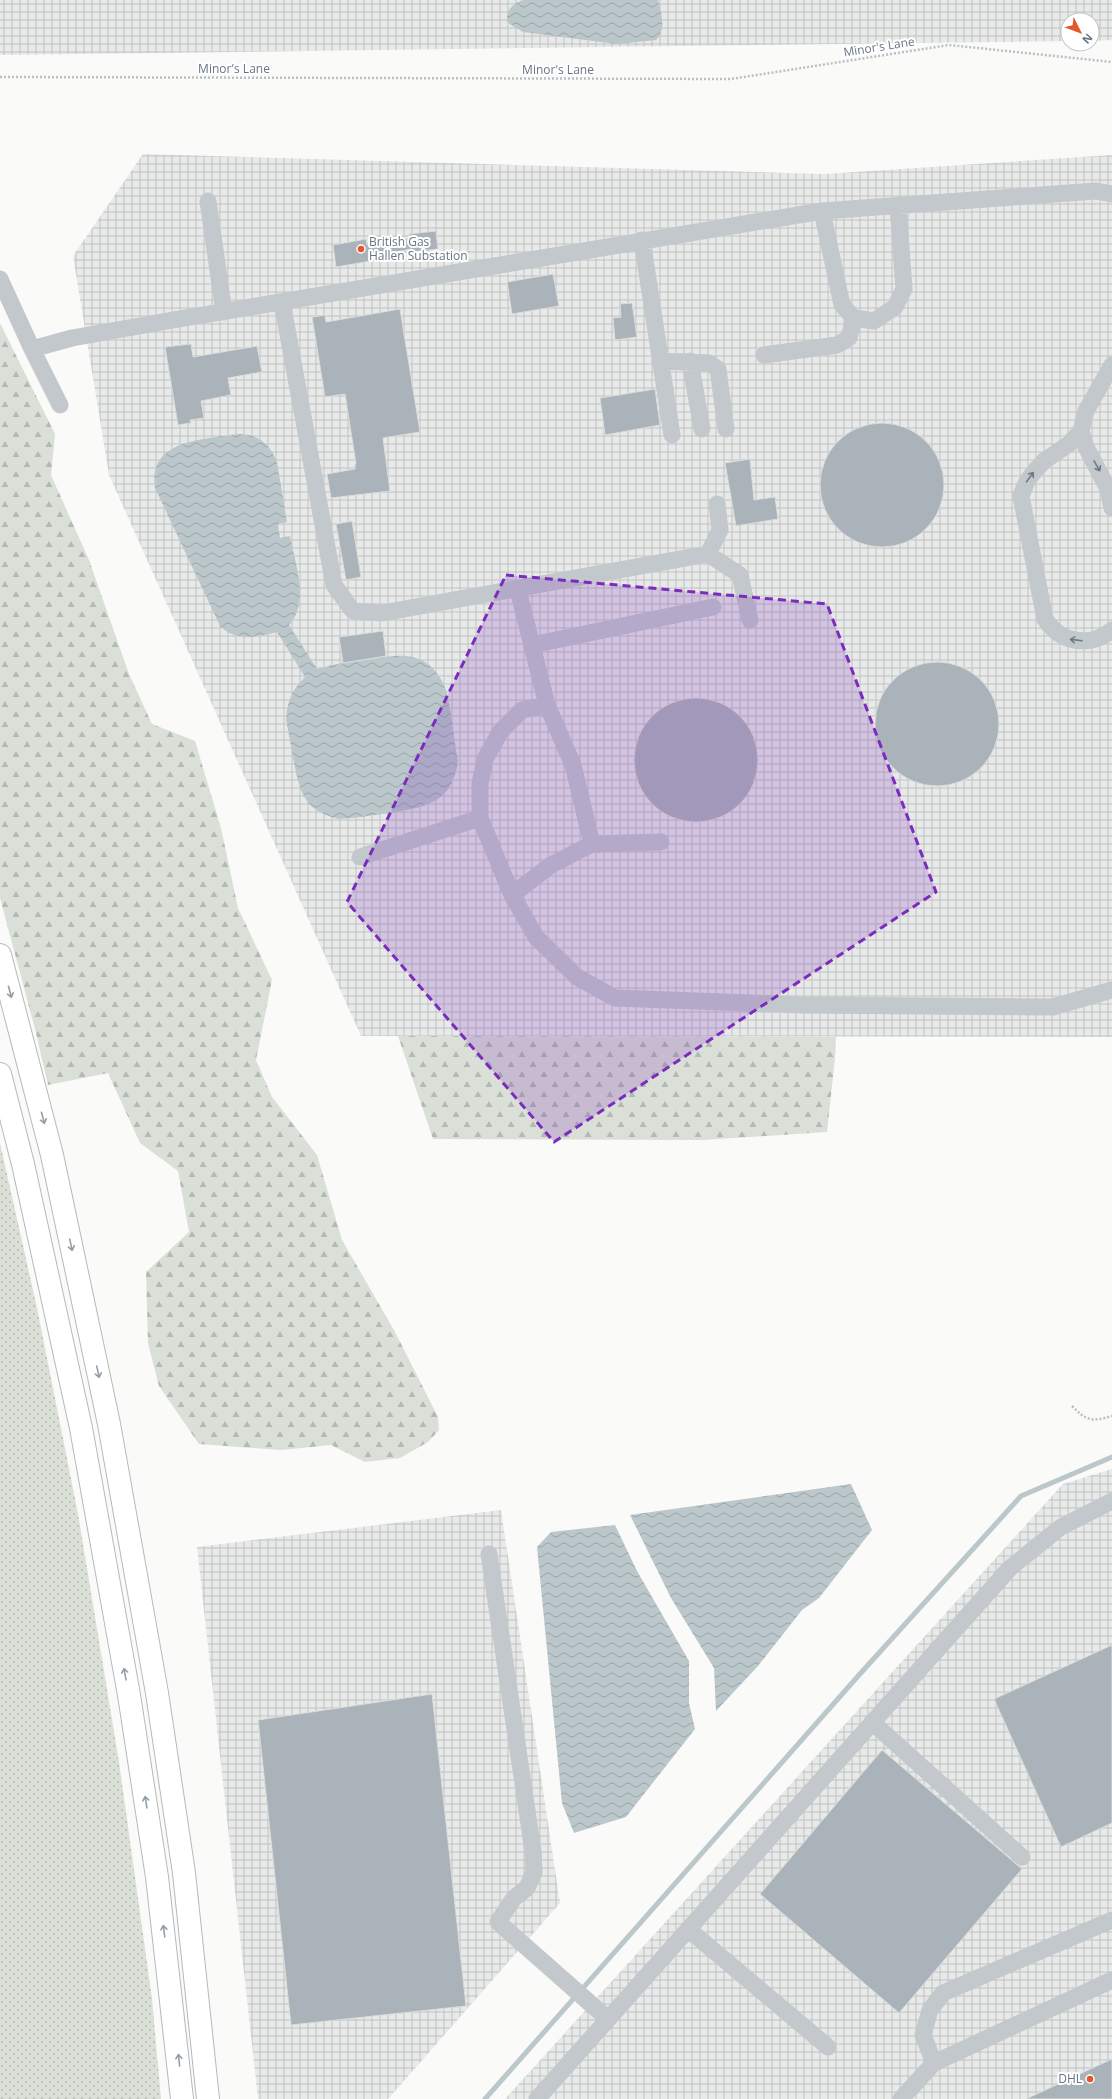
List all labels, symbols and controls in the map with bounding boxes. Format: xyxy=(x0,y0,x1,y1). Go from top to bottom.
north arrow xyxy=(1060,12,1100,52)
text: N xyxy=(1079,31,1096,47)
street label: Minor's Lane xyxy=(842,32,916,61)
street label: Minor's Lane xyxy=(198,60,270,77)
street label: Minor's Lane xyxy=(522,61,594,78)
place label: British Gas Hallen Substation xyxy=(369,233,468,264)
marker: British Gas Hallen Substation xyxy=(356,244,366,254)
one-way arrow xyxy=(1093,460,1101,472)
one-way arrow xyxy=(1026,472,1034,483)
one-way arrow xyxy=(1070,636,1083,644)
one-way arrow xyxy=(7,986,14,999)
one-way arrow xyxy=(39,1112,47,1125)
one-way arrow xyxy=(68,1238,76,1251)
one-way arrow xyxy=(94,1365,102,1378)
one-way arrow xyxy=(121,1668,129,1681)
one-way arrow xyxy=(141,1796,149,1809)
one-way arrow xyxy=(160,1925,167,1938)
one-way arrow xyxy=(175,2054,182,2067)
place label: DHL xyxy=(1058,2070,1082,2087)
marker: DHL xyxy=(1085,2074,1095,2084)

